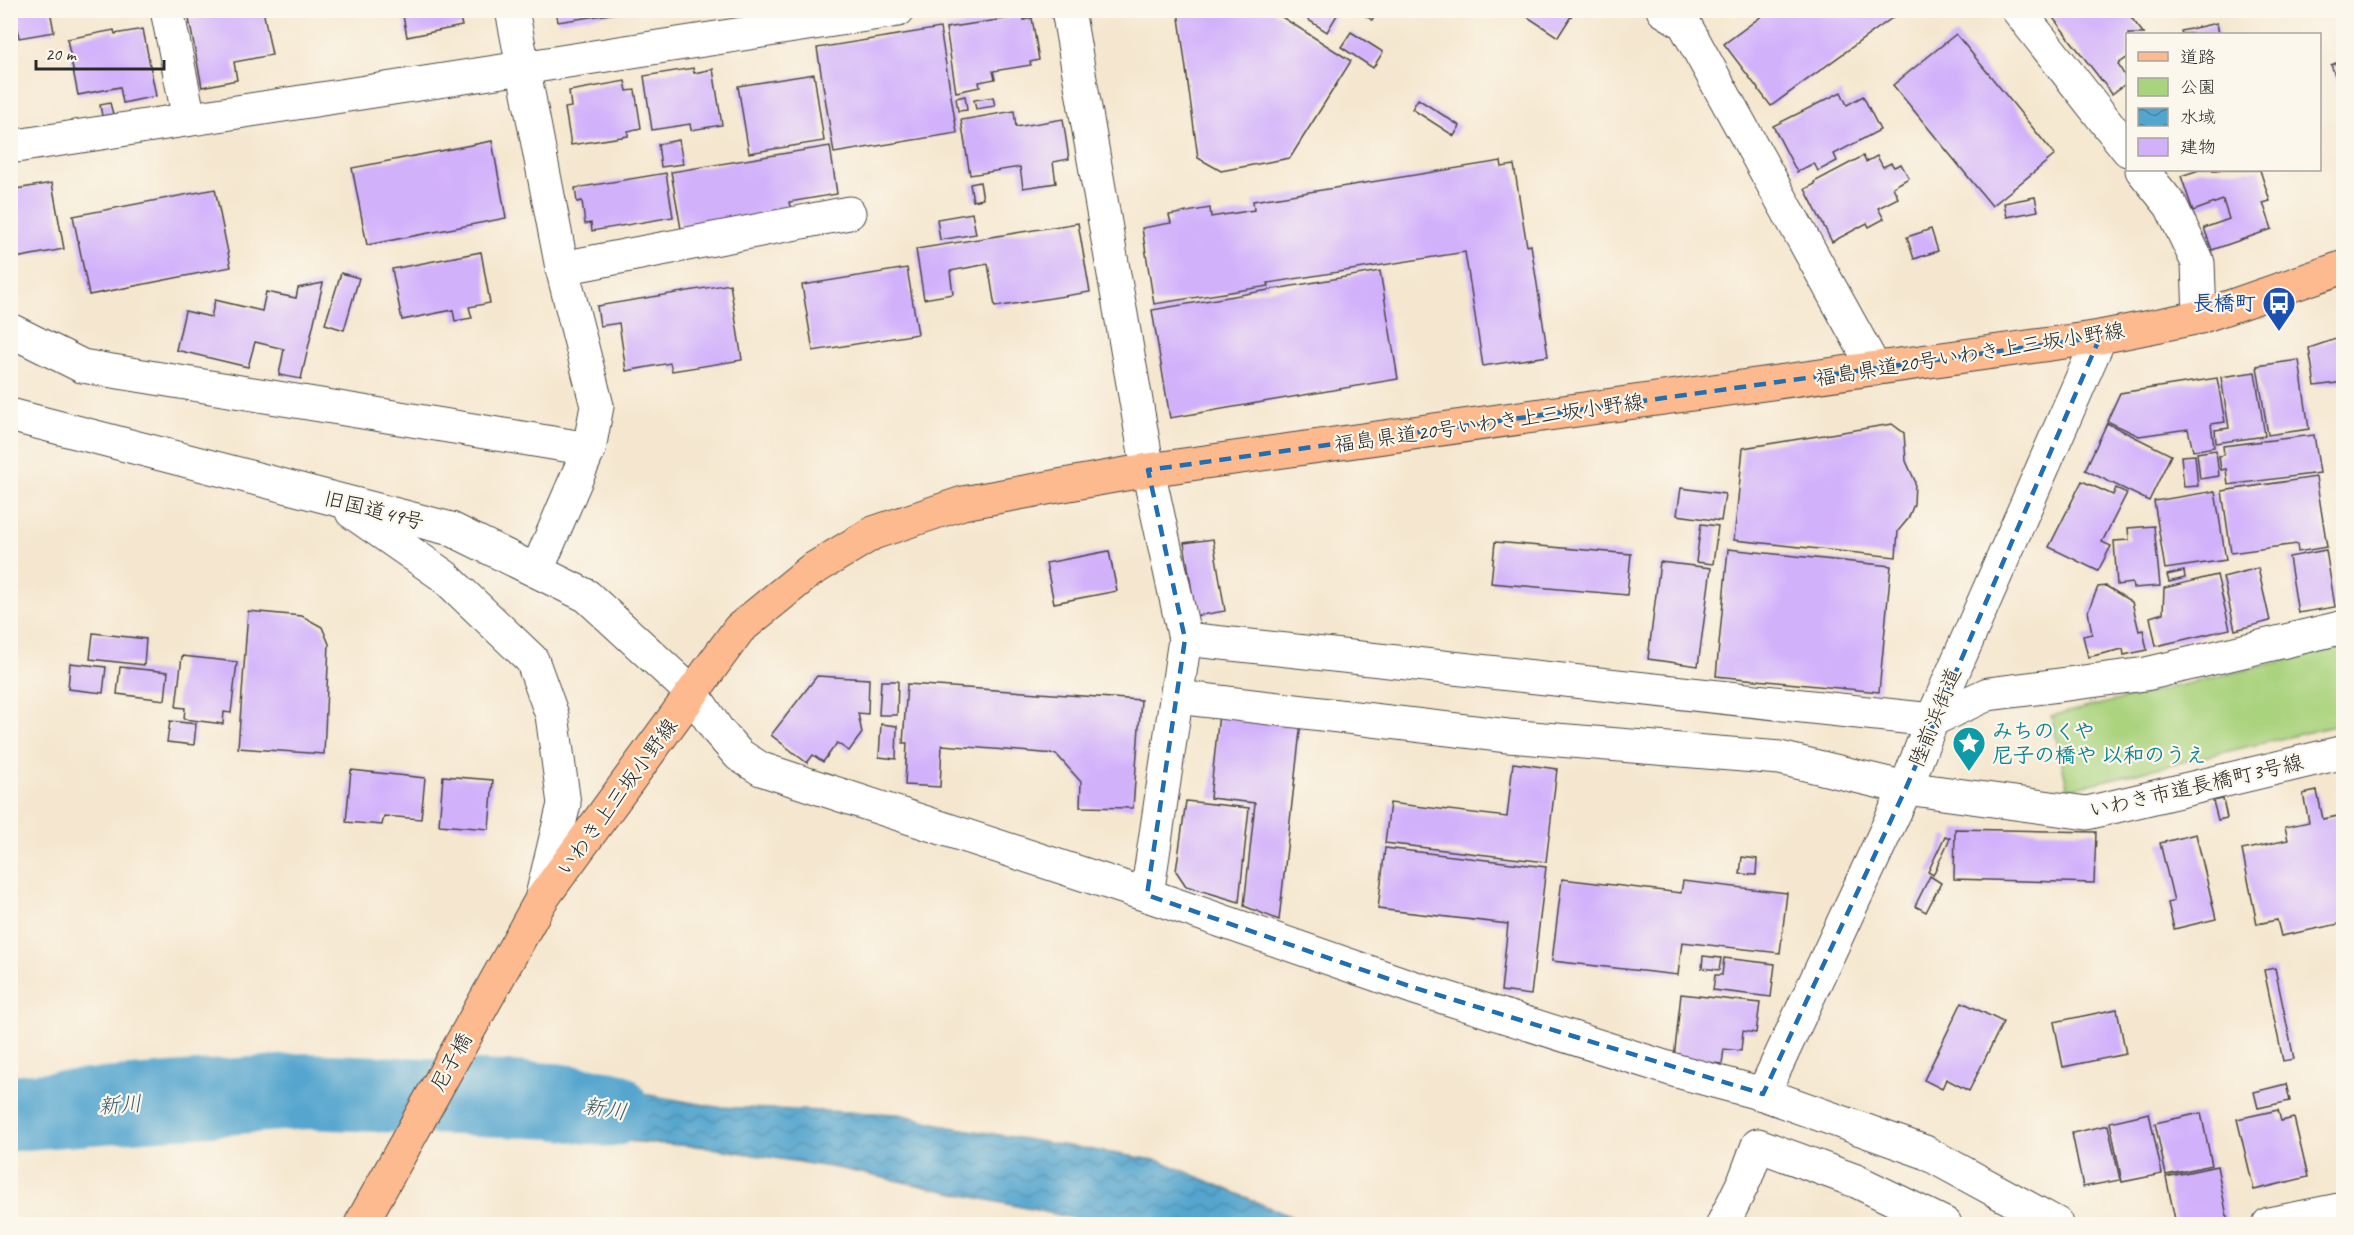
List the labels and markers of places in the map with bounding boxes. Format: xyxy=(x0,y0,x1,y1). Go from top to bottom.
bus stop icon: 長橋町 xyxy=(2261,285,2297,332)
place label: 長橋町 xyxy=(2193,290,2256,316)
place label: みちのくや 尼子の橋や 以和のうえ xyxy=(1992,718,2207,768)
place icon: みちのくや 尼子の橋や 以和のうえ xyxy=(1951,725,1987,772)

